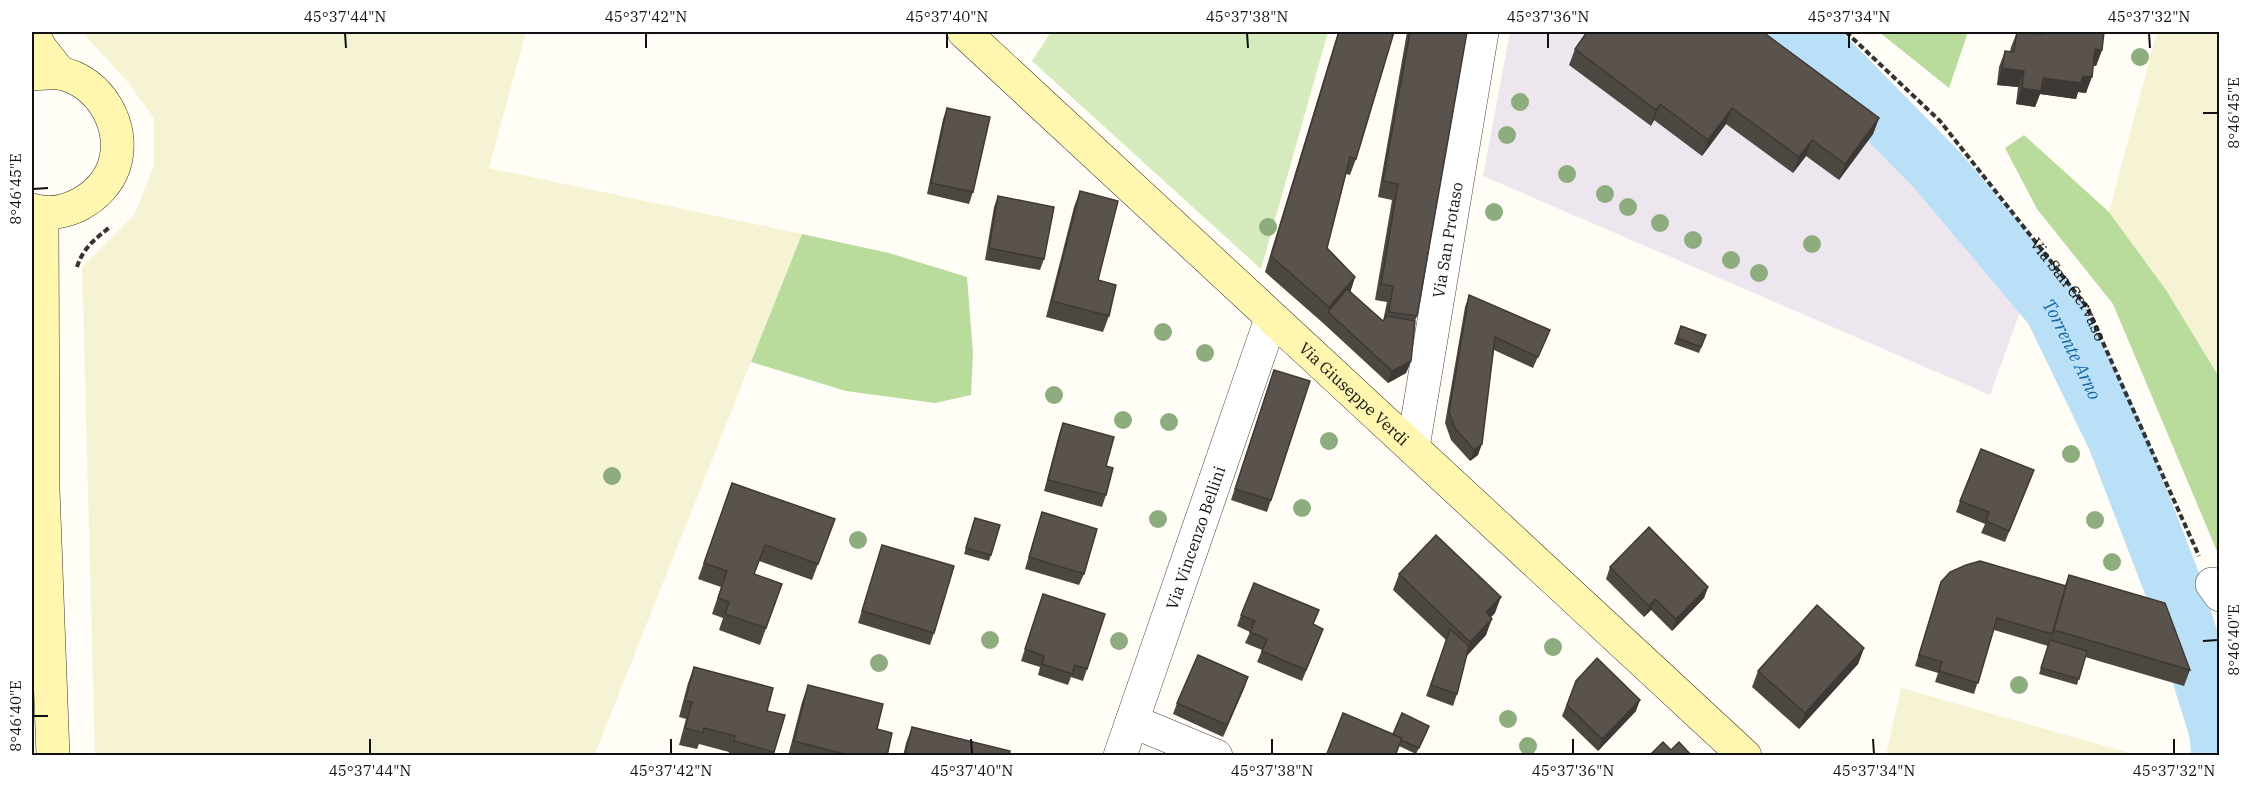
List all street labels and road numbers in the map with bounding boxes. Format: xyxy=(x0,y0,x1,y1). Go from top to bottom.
street label: Via San Protaso xyxy=(1428,180,1467,299)
street label: Via San Gervaso xyxy=(2026,234,2111,344)
street label: Via Giuseppe Verdi xyxy=(1295,338,1413,450)
street label: Via Vincenzo Bellini xyxy=(1161,463,1229,612)

